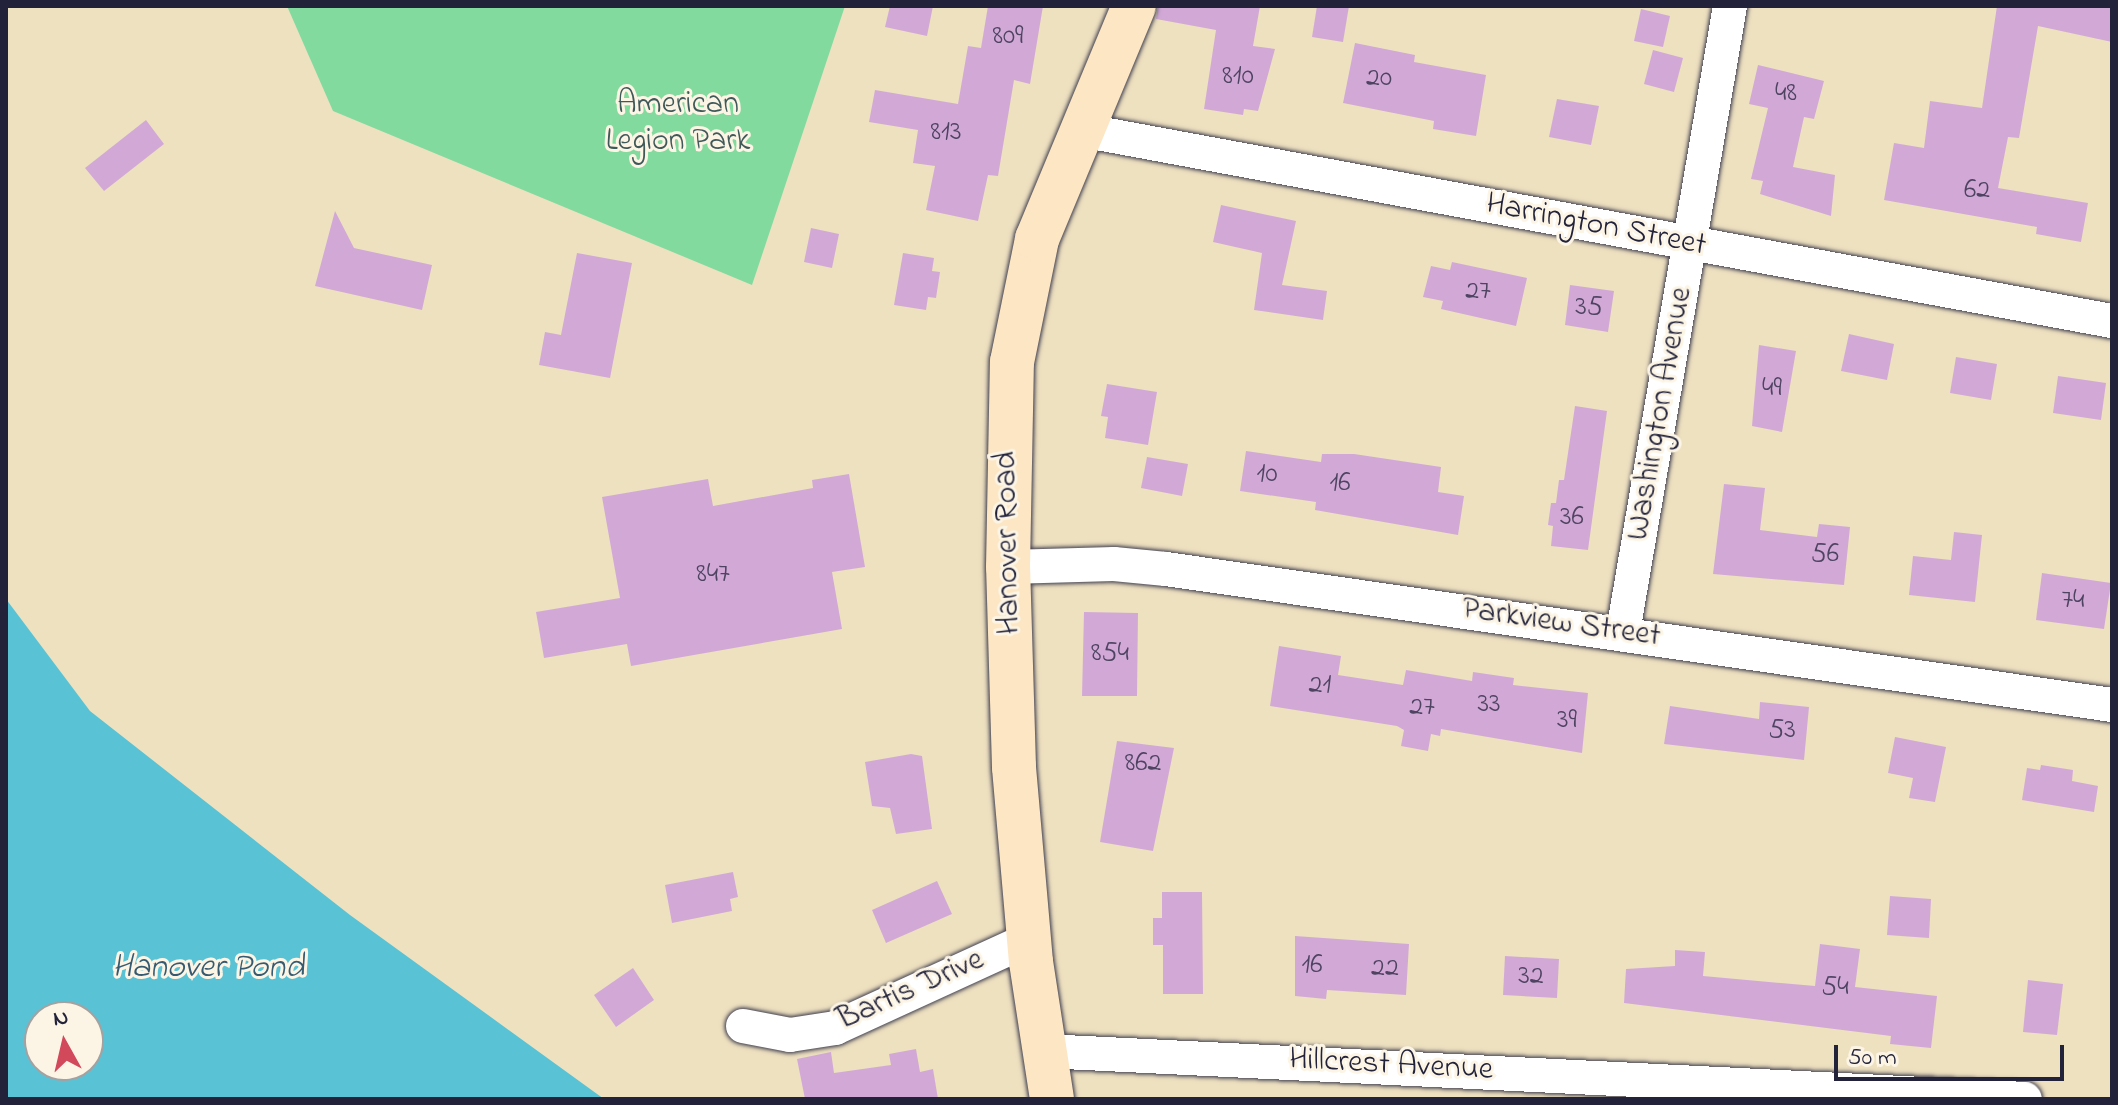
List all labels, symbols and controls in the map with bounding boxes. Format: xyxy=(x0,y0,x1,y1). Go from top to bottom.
house number: 809 xyxy=(992,20,1024,54)
house number: 810 xyxy=(1222,60,1254,94)
house number: 20 xyxy=(1366,62,1392,96)
house number: 48 xyxy=(1775,77,1797,111)
park label: American Legion Park xyxy=(606,87,750,162)
house number: 813 xyxy=(931,116,961,150)
house number: 62 xyxy=(1964,174,1990,208)
street label: Harrington Street xyxy=(1483,186,1709,266)
house number: 27 xyxy=(1465,275,1491,309)
street label: Washington Avenue xyxy=(1620,284,1702,544)
house number: 35 xyxy=(1575,291,1603,325)
house number: 49 xyxy=(1762,372,1782,406)
street label: Hanover Road xyxy=(988,451,1030,635)
house number: 10 xyxy=(1257,458,1277,492)
house number: 16 xyxy=(1329,467,1351,501)
house number: 36 xyxy=(1560,501,1584,535)
house number: 56 xyxy=(1811,538,1839,572)
house number: 847 xyxy=(696,558,730,592)
house number: 74 xyxy=(2061,584,2085,618)
street label: Parkview Street xyxy=(1459,591,1663,657)
house number: 854 xyxy=(1091,637,1129,671)
house number: 21 xyxy=(1309,669,1331,703)
house number: 33 xyxy=(1477,688,1501,722)
house number: 27 xyxy=(1409,691,1435,725)
house number: 39 xyxy=(1557,704,1577,738)
house number: 53 xyxy=(1768,714,1796,748)
house number: 862 xyxy=(1125,747,1161,781)
street label: Bartis Drive xyxy=(832,942,990,1040)
water label: Hanover Pond xyxy=(112,949,304,989)
house number: 16 xyxy=(1301,949,1323,983)
house number: 22 xyxy=(1371,952,1399,986)
house number: 32 xyxy=(1518,960,1544,994)
house number: 54 xyxy=(1821,971,1849,1005)
north arrow xyxy=(24,1001,104,1081)
text: N xyxy=(51,1002,71,1036)
scale bar xyxy=(1838,1029,2068,1079)
street label: Hillcrest Avenue xyxy=(1288,1041,1494,1091)
text: 50 m xyxy=(1848,1041,1897,1076)

